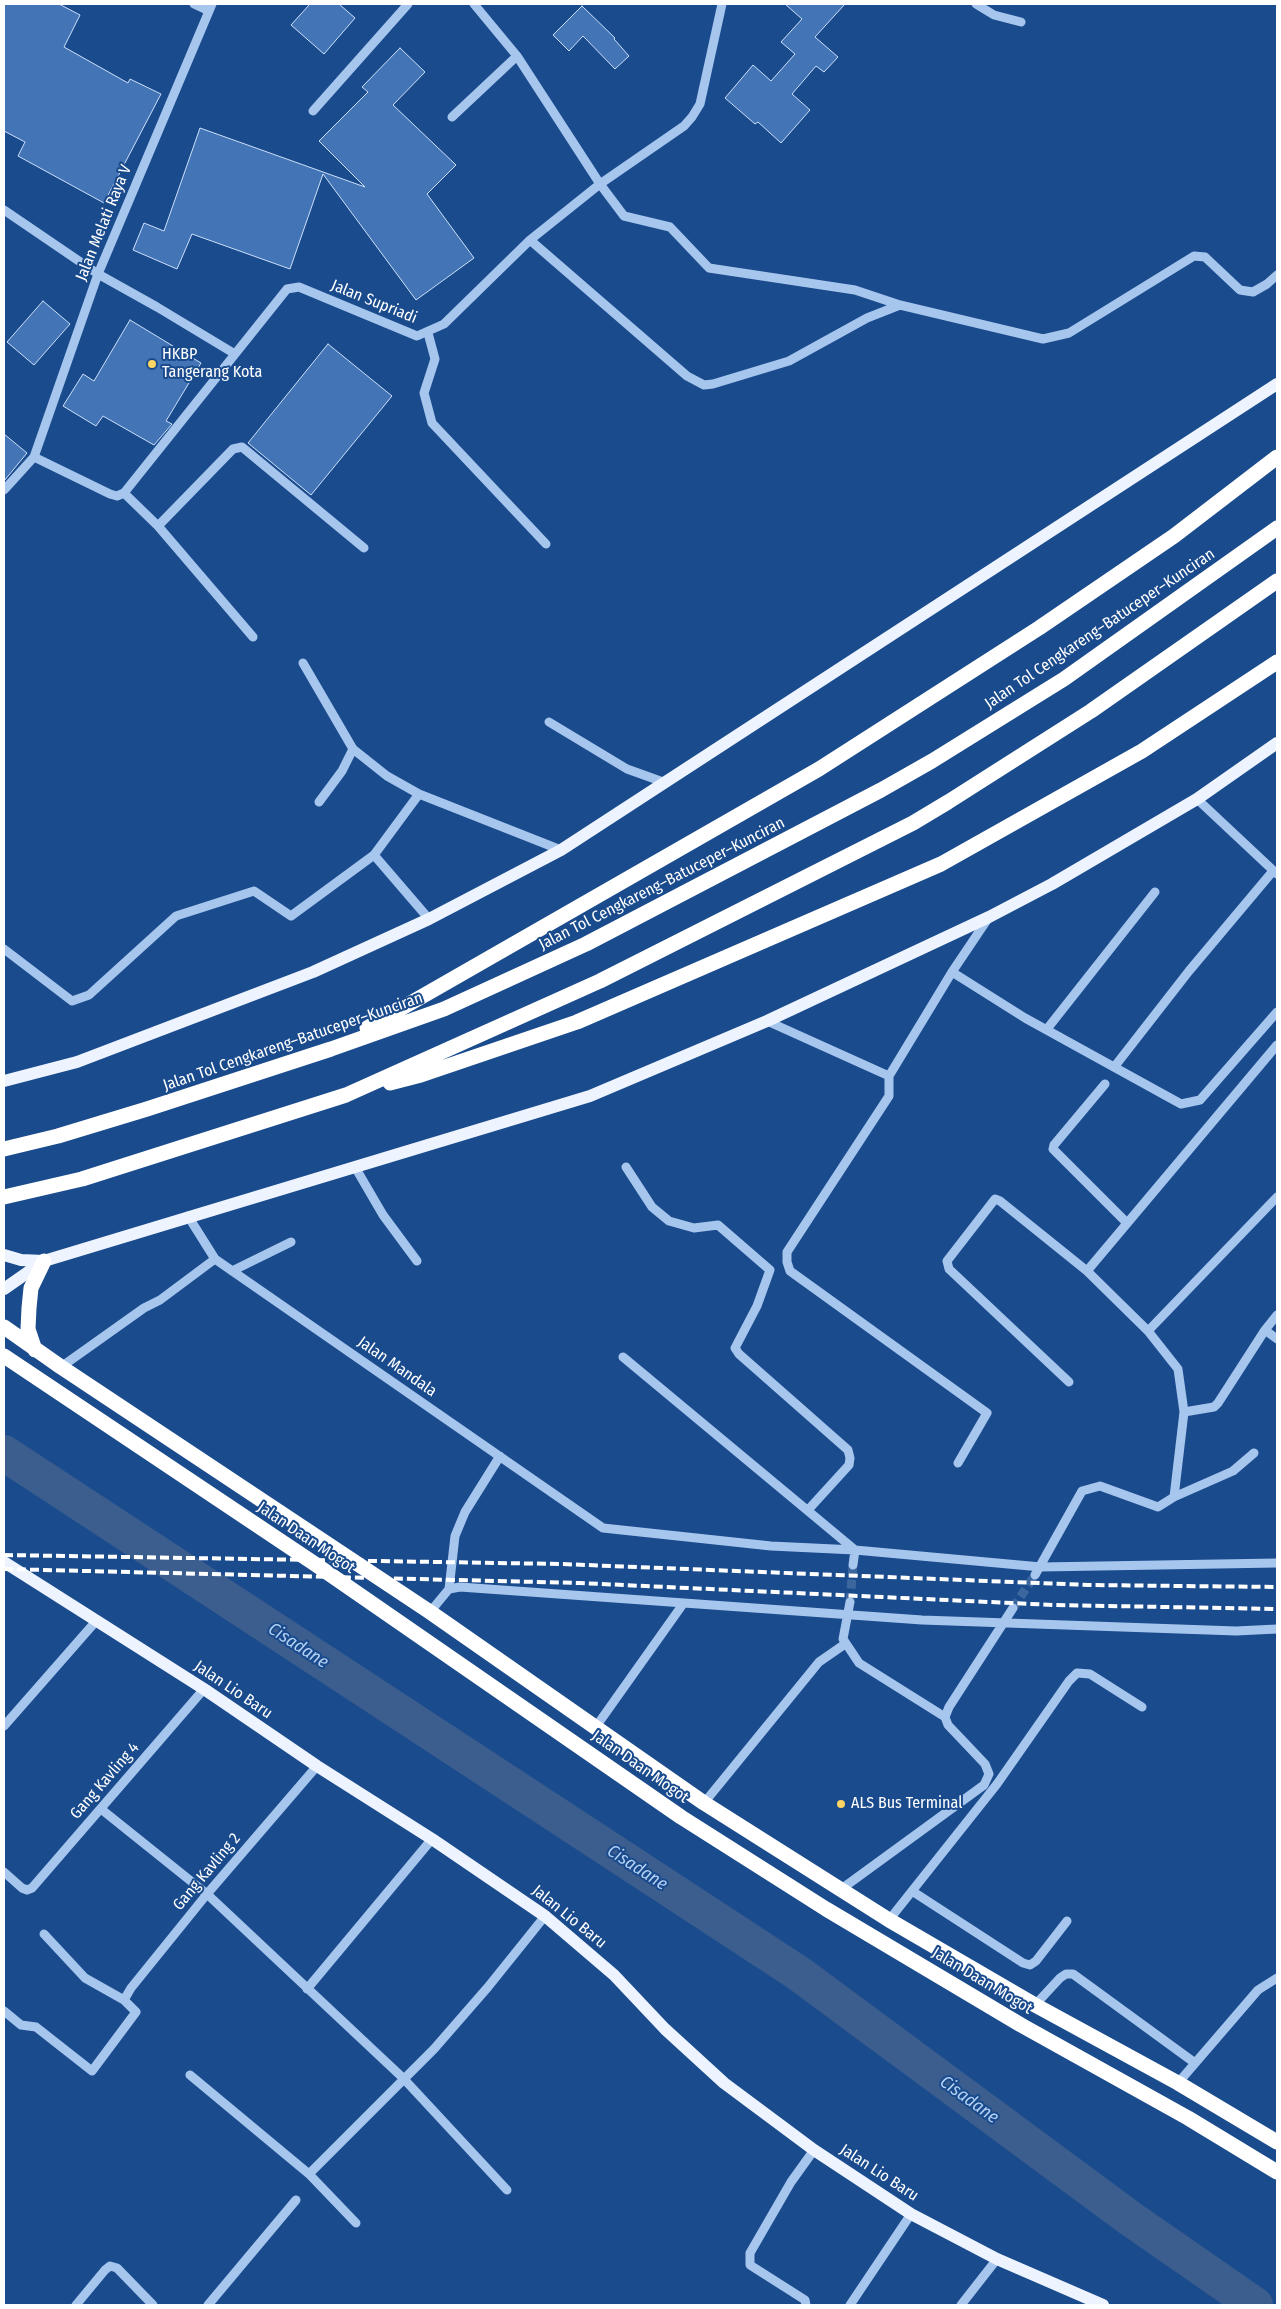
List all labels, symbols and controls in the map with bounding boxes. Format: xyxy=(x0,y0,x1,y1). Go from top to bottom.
street label: Jalan Melati Raya V xyxy=(72,162,136,284)
street label: Jalan Supriadi xyxy=(328,276,420,328)
place label: HKBP Tangerang Kota xyxy=(162,345,262,383)
marker: HKBP Tangerang Kota xyxy=(146,358,158,370)
street label: Jalan Tol Cengkareng–Batuceper–Kunciran xyxy=(981,545,1219,713)
street label: Jalan Tol Cengkareng–Batuceper–Kunciran xyxy=(536,813,788,955)
street label: Jalan Tol Cengkareng–Batuceper–Kunciran xyxy=(161,988,425,1096)
street label: Jalan Mandala xyxy=(354,1333,440,1401)
street label: Jalan Daan Mogot xyxy=(253,1498,359,1578)
water label: Cisadane xyxy=(264,1619,332,1673)
street label: Jalan Lio Baru xyxy=(190,1657,276,1723)
street label: Jalan Daan Mogot xyxy=(588,1726,692,1808)
street label: Gang Kavling 4 xyxy=(66,1739,144,1823)
place label: ALS Bus Terminal xyxy=(851,1794,962,1814)
marker: ALS Bus Terminal xyxy=(835,1798,847,1810)
street label: Gang Kavling 2 xyxy=(169,1830,245,1914)
water label: Cisadane xyxy=(603,1841,671,1895)
street label: Jalan Lio Baru xyxy=(528,1881,610,1953)
street label: Jalan Daan Mogot xyxy=(928,1943,1036,2019)
water label: Cisadane xyxy=(935,2071,1003,2129)
street label: Jalan Lio Baru xyxy=(836,2140,922,2206)

